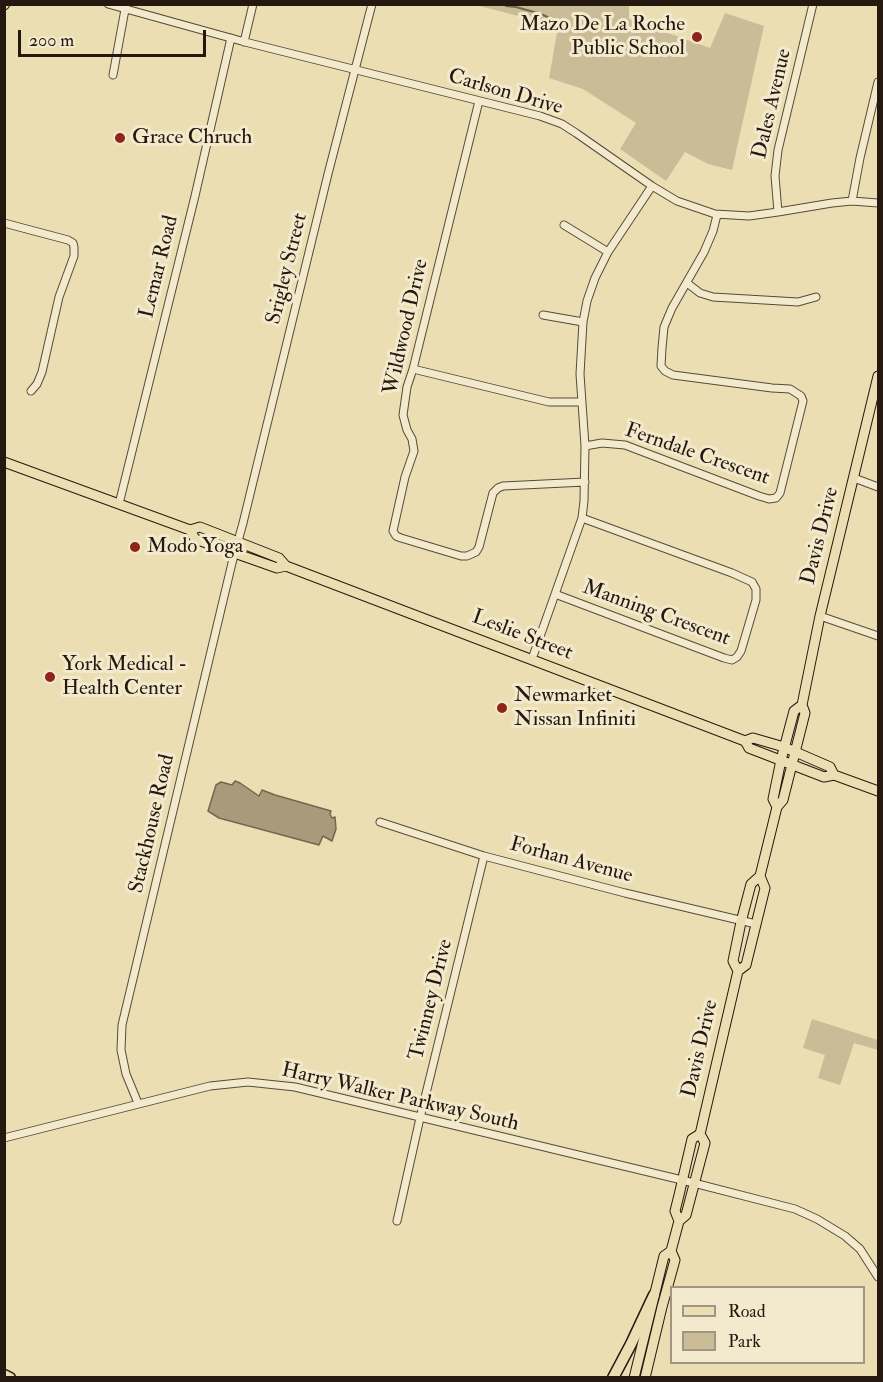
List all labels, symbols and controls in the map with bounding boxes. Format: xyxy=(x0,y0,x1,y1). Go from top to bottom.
place label: Mazo De La Roche Public School xyxy=(520,12,685,62)
scale bar xyxy=(21,18,208,56)
text: 200 m xyxy=(29,29,74,52)
marker: Mazo De La Roche Public School xyxy=(690,30,704,44)
street label: Dales Avenue xyxy=(748,46,798,162)
street label: Carlson Drive xyxy=(445,65,565,121)
place label: Grace Chruch xyxy=(132,125,252,151)
marker: Grace Chruch xyxy=(113,131,127,145)
street label: Srigley Street xyxy=(262,211,314,327)
street label: Lemar Road xyxy=(135,213,185,321)
street label: Wildwood Drive xyxy=(379,257,435,397)
street label: Ferndale Crescent xyxy=(621,418,773,492)
street label: Davis Drive xyxy=(797,485,845,587)
place label: Modo Yoga xyxy=(147,534,243,560)
marker: Modo Yoga xyxy=(128,540,142,554)
street label: Manning Crescent xyxy=(579,576,733,652)
street label: Leslie Street xyxy=(468,605,576,667)
place label: York Medical - Health Center xyxy=(62,652,187,702)
marker: York Medical - Health Center xyxy=(43,670,57,684)
place label: Newmarket Nissan Infiniti xyxy=(514,683,636,733)
marker: Newmarket Nissan Infiniti xyxy=(495,701,509,715)
street label: Stackhouse Road xyxy=(125,752,181,896)
street label: Forhan Avenue xyxy=(507,832,635,890)
street label: Twinney Drive xyxy=(405,937,459,1063)
street label: Davis Drive xyxy=(678,998,724,1100)
street label: Harry Walker Parkway South xyxy=(279,1058,521,1138)
legend xyxy=(670,1286,865,1364)
text: Road xyxy=(728,1300,766,1323)
text: Park xyxy=(728,1330,761,1353)

